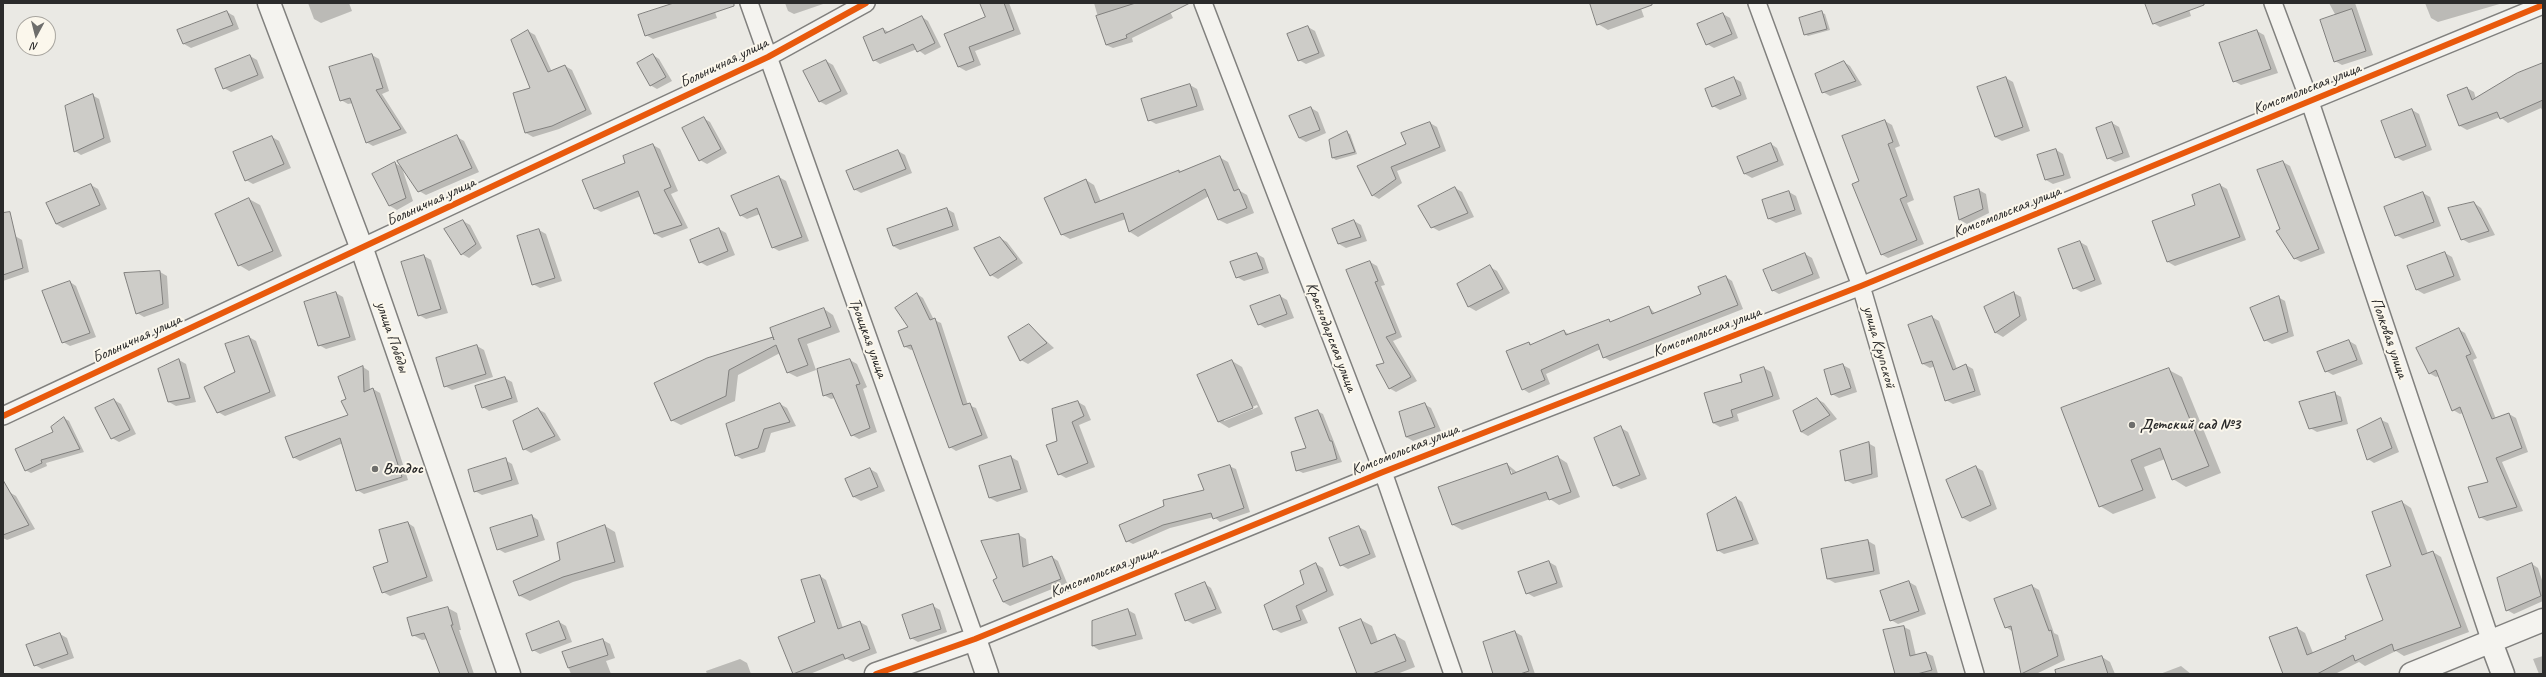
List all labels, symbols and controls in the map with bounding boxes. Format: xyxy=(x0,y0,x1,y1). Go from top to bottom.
north arrow xyxy=(16,16,56,56)
street label: Больничная улица xyxy=(677,33,771,93)
text: N xyxy=(30,40,39,54)
street label: Комсомольская улица xyxy=(2250,59,2364,119)
street label: Больничная улица xyxy=(384,173,478,231)
street label: Комсомольская улица xyxy=(1950,182,2064,242)
street label: Краснодарская улица xyxy=(1301,280,1361,394)
street label: Троицкая улица xyxy=(845,295,891,381)
street label: Полковая улица xyxy=(2366,295,2412,381)
street label: улица Победы xyxy=(371,299,413,375)
street label: Комсомольская улица xyxy=(1650,303,1764,361)
street label: улица Крупской xyxy=(1858,304,1900,390)
street label: Больничная улица xyxy=(90,310,184,368)
place label: Детский сад №3 xyxy=(2140,415,2240,435)
street label: Комсомольская улица xyxy=(1348,420,1462,480)
marker: Детский сад №3 xyxy=(2127,420,2137,430)
place label: Владос xyxy=(383,459,423,479)
marker: Владос xyxy=(370,464,380,474)
street label: Комсомольская улица xyxy=(1047,542,1161,602)

